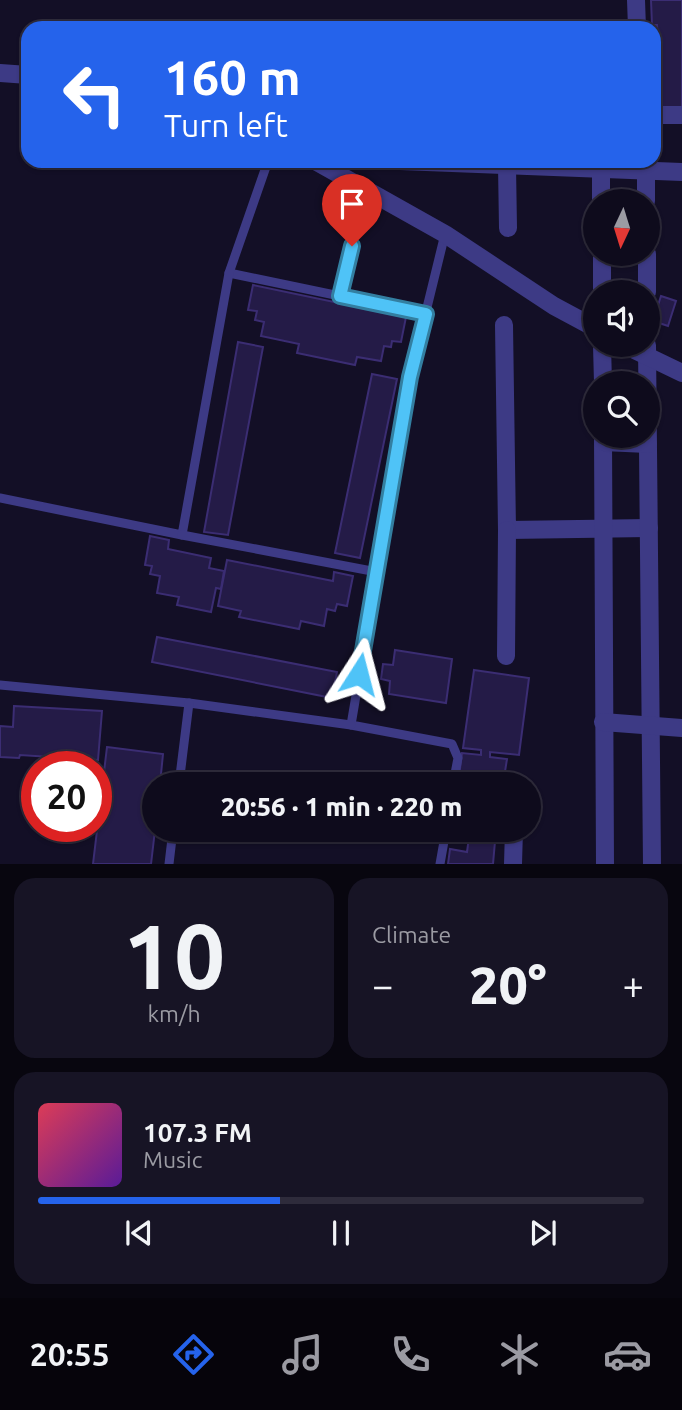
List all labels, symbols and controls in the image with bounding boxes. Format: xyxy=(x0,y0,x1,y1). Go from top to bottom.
icon: left xyxy=(49,49,140,140)
text: 160 m xyxy=(164,49,301,104)
text: Turn left xyxy=(164,107,288,143)
pin xyxy=(322,174,382,246)
icon: arrive xyxy=(333,185,371,223)
north arrow xyxy=(583,189,660,266)
map controls xyxy=(583,189,660,448)
button: sound xyxy=(583,280,660,357)
button: search xyxy=(583,371,660,448)
position arrow xyxy=(322,637,396,711)
speed limit sign: 20 xyxy=(21,751,112,842)
text: 20:56 · 1 min · 220 m xyxy=(221,792,462,821)
text: 10 xyxy=(123,904,225,1006)
text: Climate xyxy=(372,922,451,947)
text: 20° xyxy=(469,956,547,1014)
text: − xyxy=(372,964,393,1006)
text: + xyxy=(623,964,644,1006)
text: km/h xyxy=(147,1001,201,1026)
text: 107.3 FM xyxy=(143,1118,252,1147)
text: Music xyxy=(143,1147,202,1172)
icon: previous xyxy=(120,1214,158,1252)
icon: pause xyxy=(322,1214,360,1252)
icon: next xyxy=(524,1214,562,1252)
icon: directions xyxy=(169,1330,218,1379)
icon: music xyxy=(278,1330,327,1379)
icon: phone xyxy=(386,1330,435,1379)
icon: climate xyxy=(495,1330,544,1379)
icon: car xyxy=(603,1330,652,1379)
text: 20:55 xyxy=(30,1336,110,1372)

